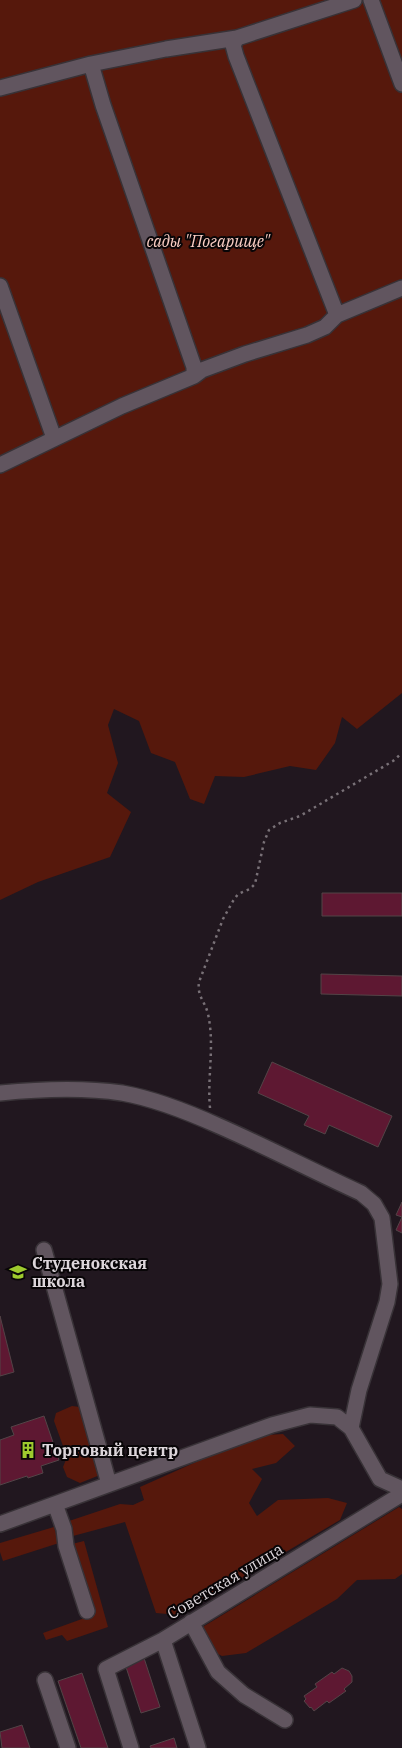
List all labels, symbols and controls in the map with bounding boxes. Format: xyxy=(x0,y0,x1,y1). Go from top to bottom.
park label: сады "Погарище" xyxy=(146,231,271,251)
place label: Студенокская школа xyxy=(32,1253,147,1291)
school or university icon: Студенокская школа xyxy=(8,1262,28,1282)
building icon: Торговый центр xyxy=(18,1440,38,1460)
place label: Торговый центр xyxy=(42,1440,178,1460)
street label: Советская улица xyxy=(163,1538,287,1624)

